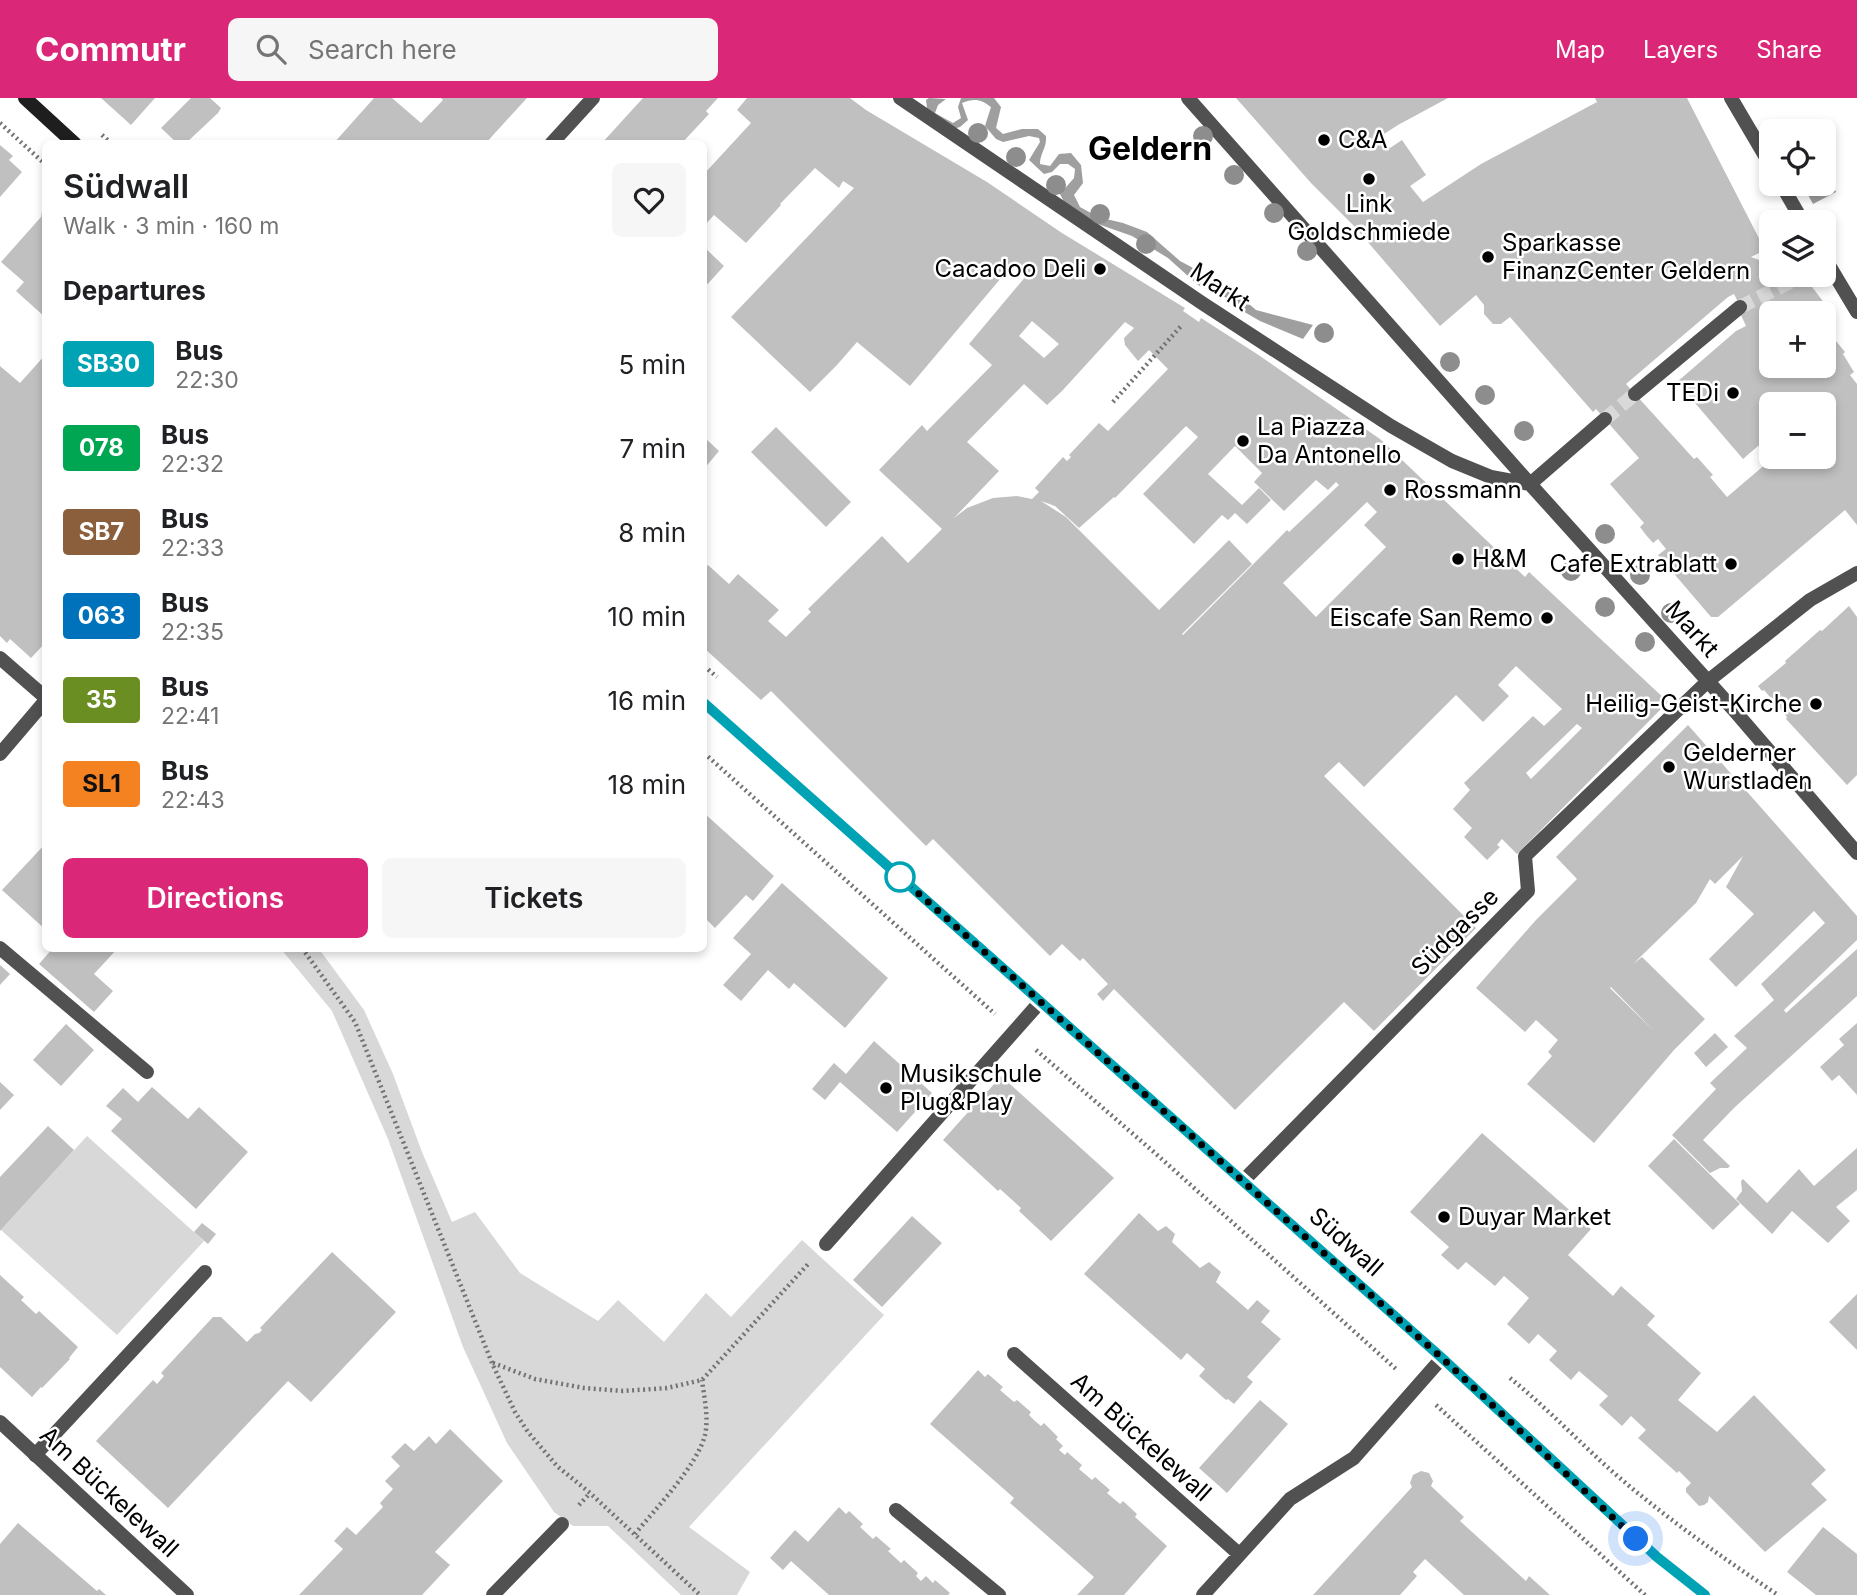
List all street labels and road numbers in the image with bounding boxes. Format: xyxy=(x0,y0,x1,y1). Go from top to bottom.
street label: Markt xyxy=(1185,256,1256,317)
street label: Markt xyxy=(1660,595,1725,663)
street label: Südgasse xyxy=(1405,882,1504,981)
street label: Südwall xyxy=(1304,1201,1389,1282)
street label: Am Bückelewall xyxy=(1065,1366,1217,1507)
street label: Am Bückelewall xyxy=(34,1420,185,1563)

